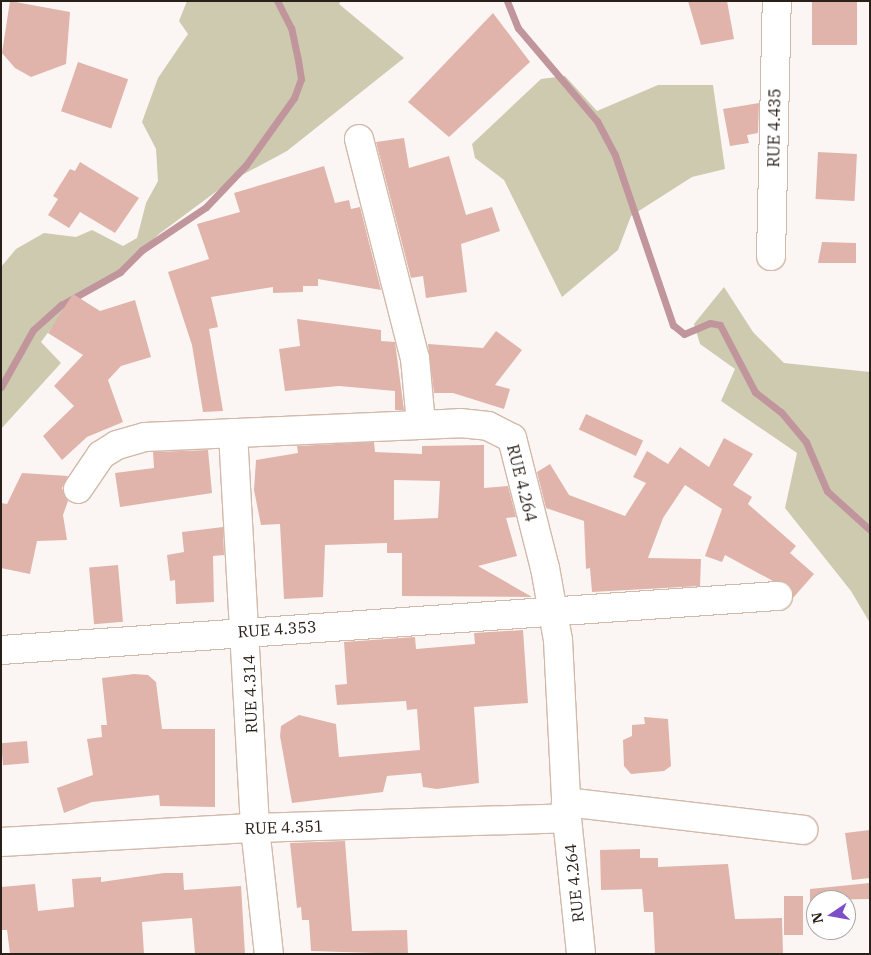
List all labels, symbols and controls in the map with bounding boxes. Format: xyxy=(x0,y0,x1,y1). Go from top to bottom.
street label: RUE 4.435 xyxy=(764,88,784,168)
street label: RUE 4.264 xyxy=(503,442,541,524)
street label: RUE 4.353 xyxy=(237,617,317,641)
street label: RUE 4.314 xyxy=(239,654,261,734)
street label: RUE 4.351 xyxy=(244,816,324,838)
street label: RUE 4.264 xyxy=(560,843,588,923)
north arrow xyxy=(806,890,856,940)
text: N xyxy=(807,911,827,925)

